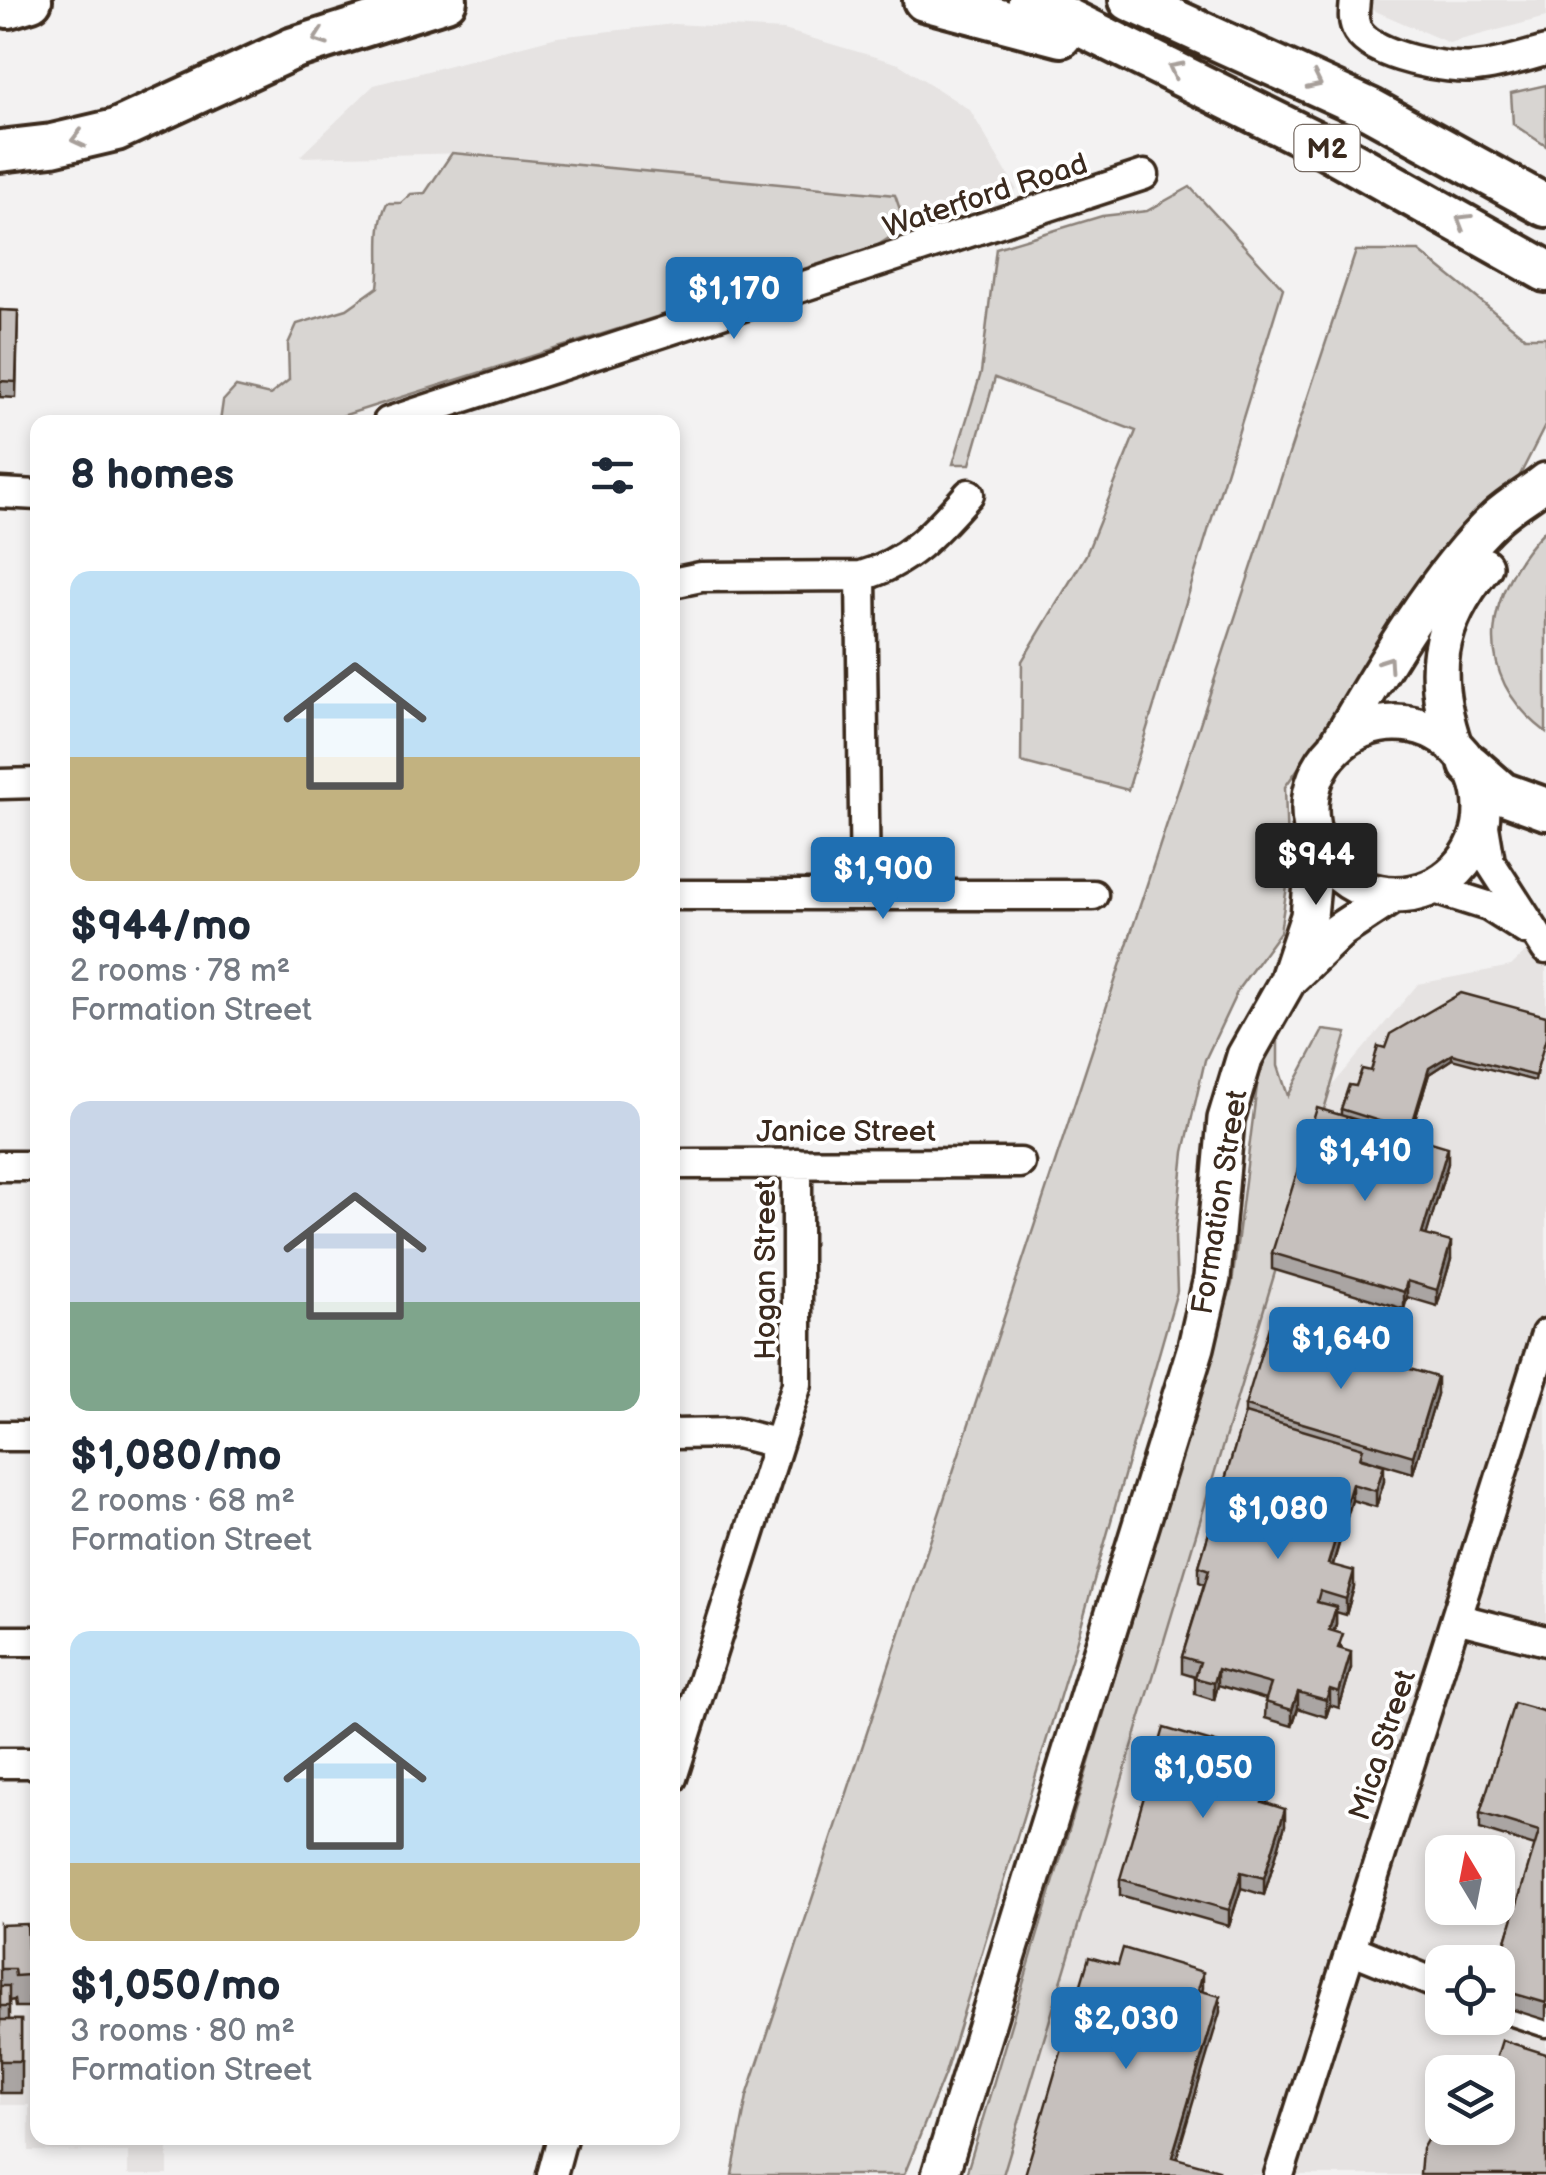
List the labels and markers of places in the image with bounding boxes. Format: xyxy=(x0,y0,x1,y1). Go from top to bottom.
pin: $1,170 xyxy=(653,257,815,342)
pin: $944 xyxy=(1257,823,1375,908)
pin: $1,900 xyxy=(802,837,964,922)
pin: $1,410 xyxy=(1284,1119,1446,1204)
pin: $1,640 xyxy=(1260,1307,1422,1392)
pin: $1,080 xyxy=(1197,1477,1359,1562)
pin: $1,050 xyxy=(1122,1736,1284,1821)
pin: $2,030 xyxy=(1045,1987,1207,2072)

